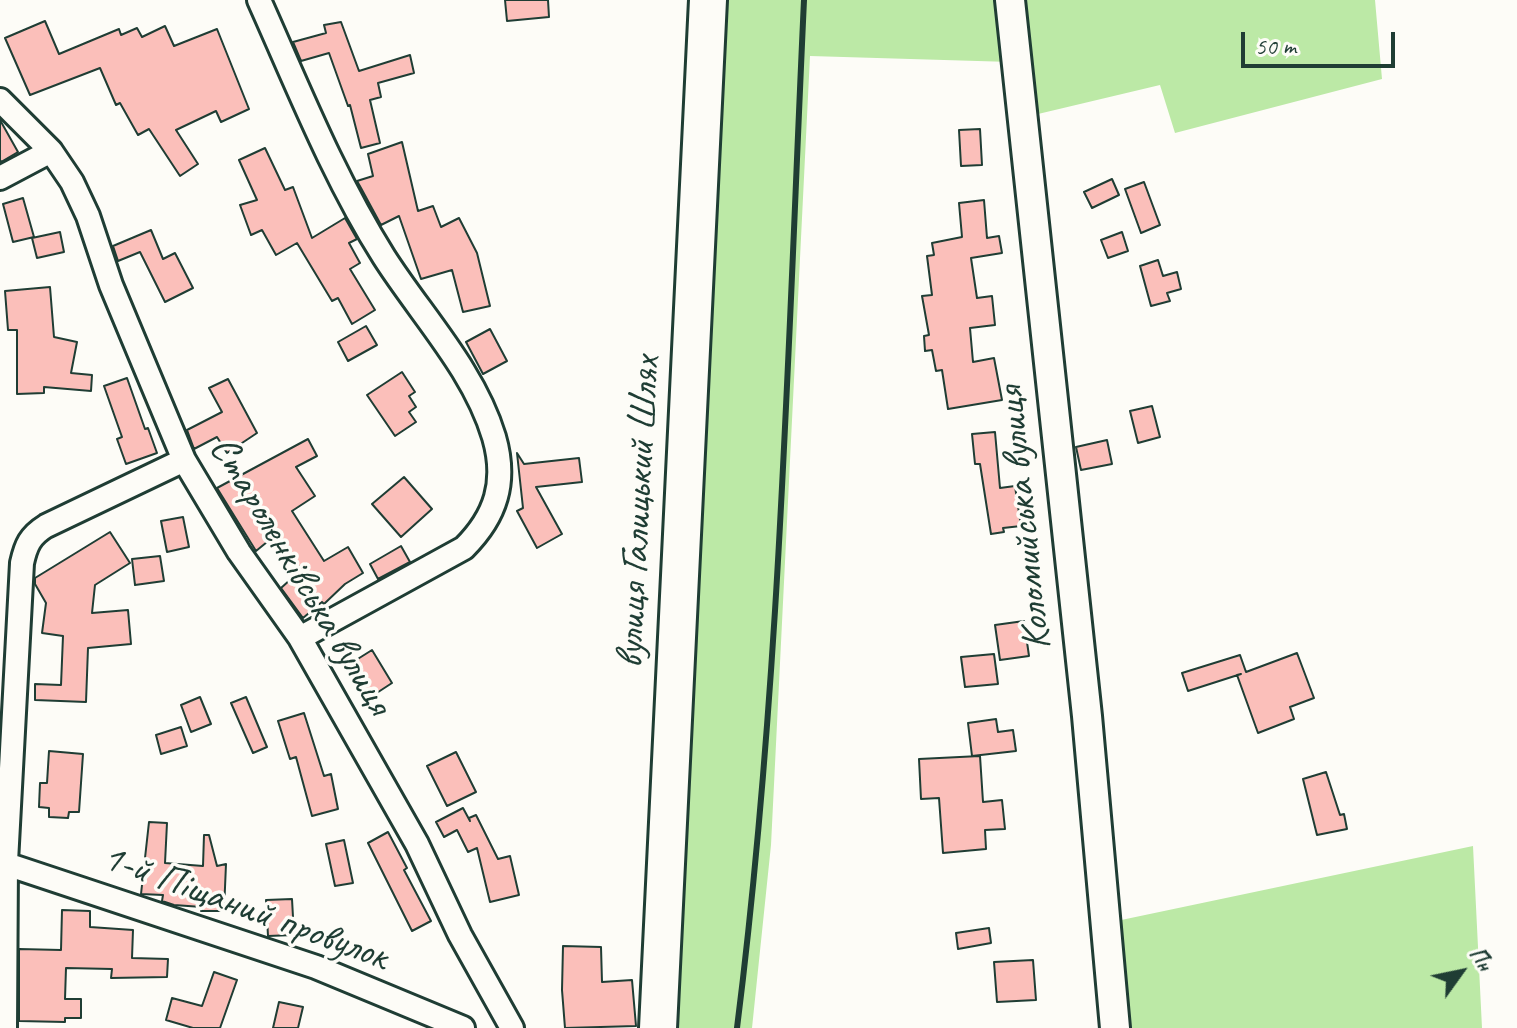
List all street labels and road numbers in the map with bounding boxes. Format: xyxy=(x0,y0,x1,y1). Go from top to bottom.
street label: вулиця Галицький Шлях xyxy=(607,355,671,669)
street label: Коломийська вулиця xyxy=(987,384,1063,652)
street label: Староленківська вулиця xyxy=(198,428,402,724)
street label: 1-й Піщаний провулок xyxy=(96,834,394,982)

